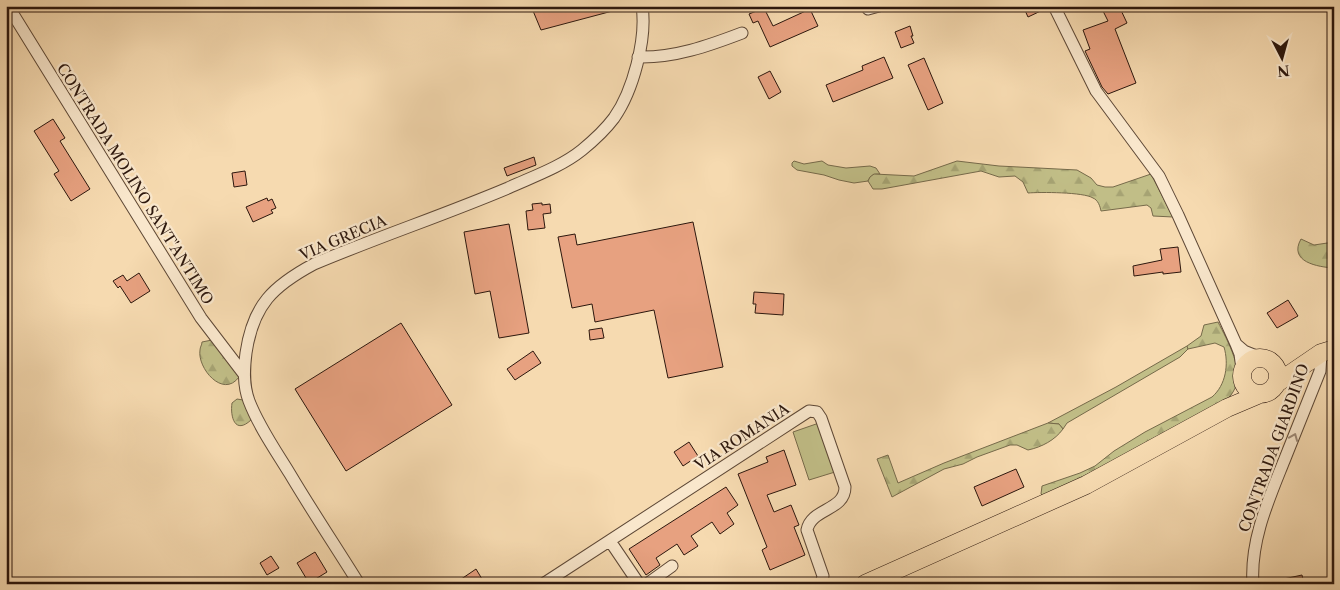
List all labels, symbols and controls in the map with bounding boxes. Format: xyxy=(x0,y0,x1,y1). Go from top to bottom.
north arrow xyxy=(1258,32,1308,82)
street label: CONTRADA MOLINO SANT'ANTIMO xyxy=(53,60,218,308)
text: N xyxy=(1276,61,1290,81)
street label: VIA GRECIA xyxy=(295,210,390,265)
street label: CONTRADA GIARDINO xyxy=(1234,361,1313,535)
street label: VIA ROMANIA xyxy=(690,398,794,475)
one-way arrow xyxy=(1287,433,1298,442)

